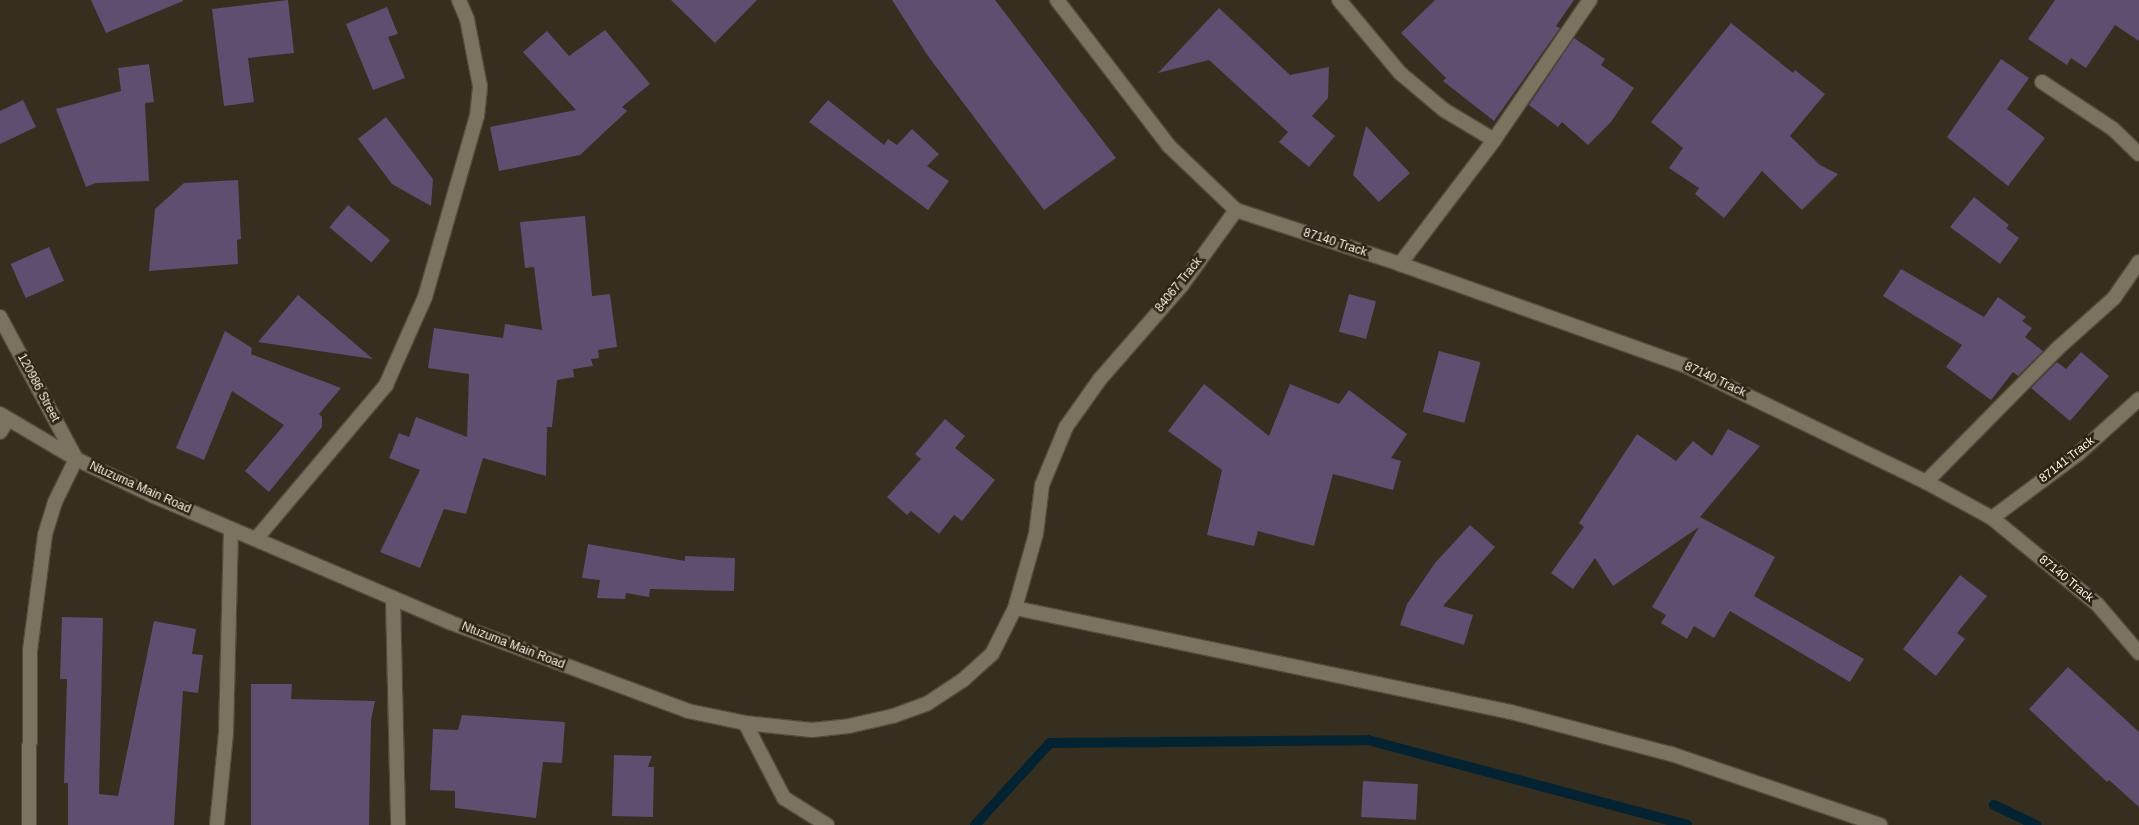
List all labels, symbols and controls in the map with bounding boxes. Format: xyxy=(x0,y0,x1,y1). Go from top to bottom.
street label: 87140 Track xyxy=(1301,226,1369,260)
street label: 84067 Track xyxy=(1153,255,1205,315)
street label: 120986 Street xyxy=(14,351,62,425)
street label: 87140 Track xyxy=(1682,359,1748,401)
street label: 87141 Track xyxy=(2036,434,2098,486)
street label: Ntuzuma Main Road xyxy=(87,459,193,517)
street label: 87140 Track xyxy=(2036,553,2096,605)
street label: Ntuzuma Main Road xyxy=(459,620,567,672)

